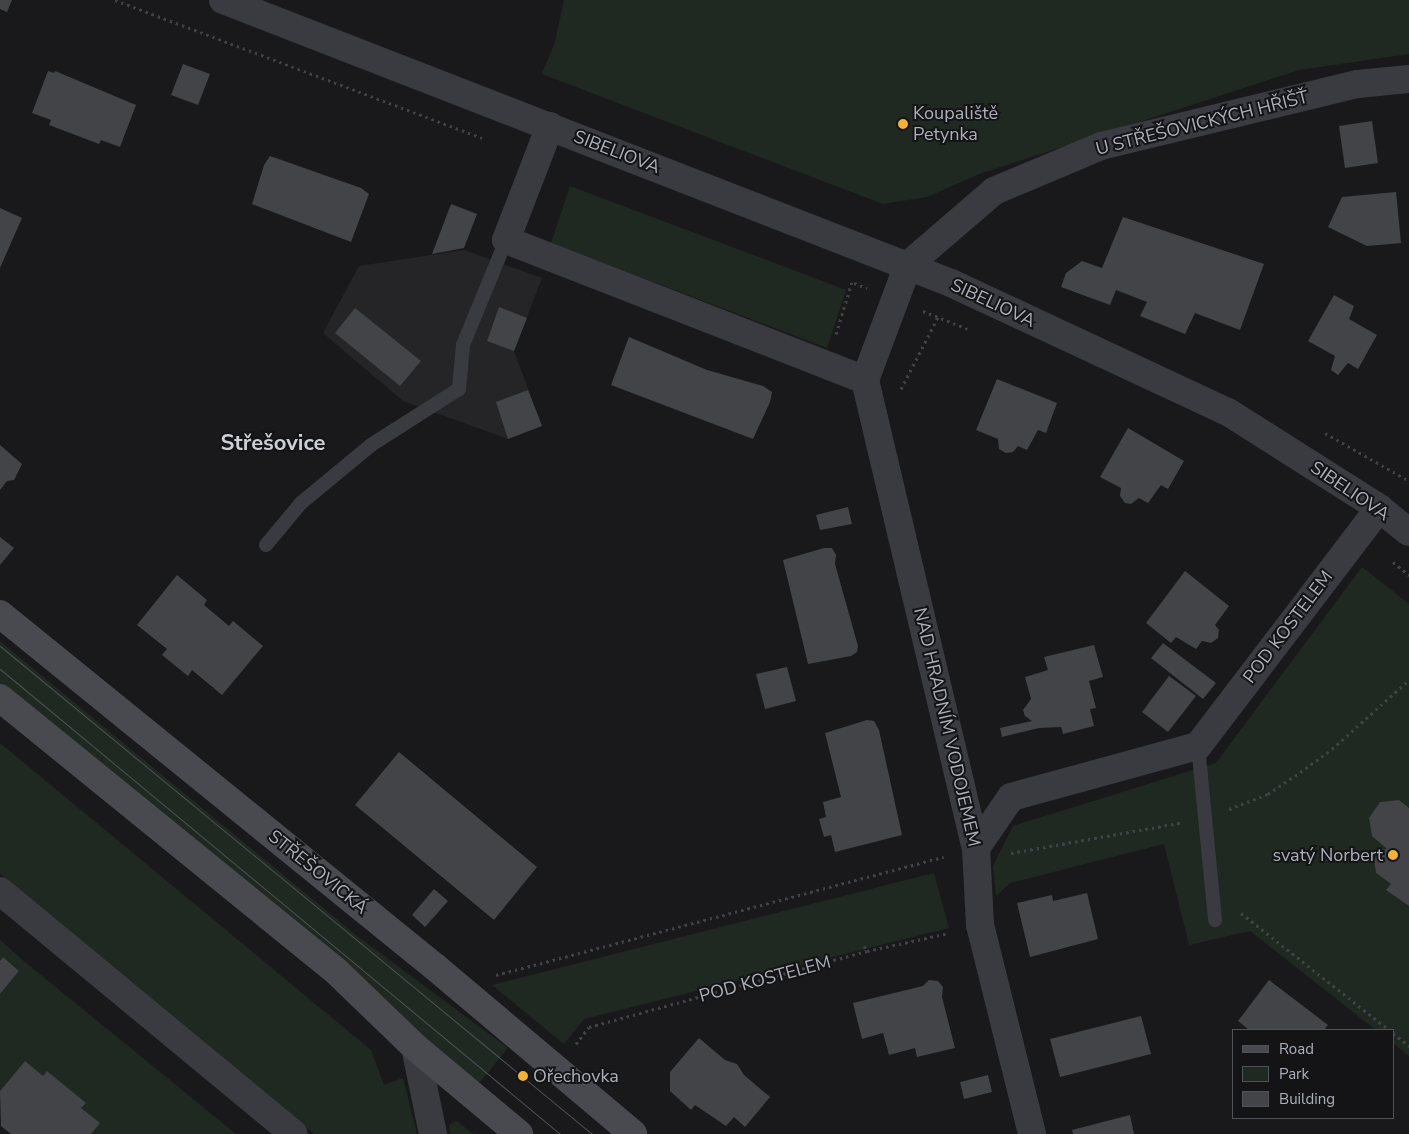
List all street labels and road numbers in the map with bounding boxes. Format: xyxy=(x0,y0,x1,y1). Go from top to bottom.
street label: U STŘEŠOVICKÝCH HŘIŠŤ xyxy=(1093,86,1311,160)
street label: SIBELIOVA xyxy=(571,126,663,178)
street label: SIBELIOVA xyxy=(947,274,1039,332)
street label: SIBELIOVA xyxy=(1306,457,1394,525)
street label: POD KOSTELEM xyxy=(1239,566,1337,688)
street label: NAD HRADNÍM VODOJEMEM xyxy=(909,605,985,849)
street label: STŘEŠOVICKÁ xyxy=(264,825,372,919)
street label: POD KOSTELEM xyxy=(697,951,833,1007)

